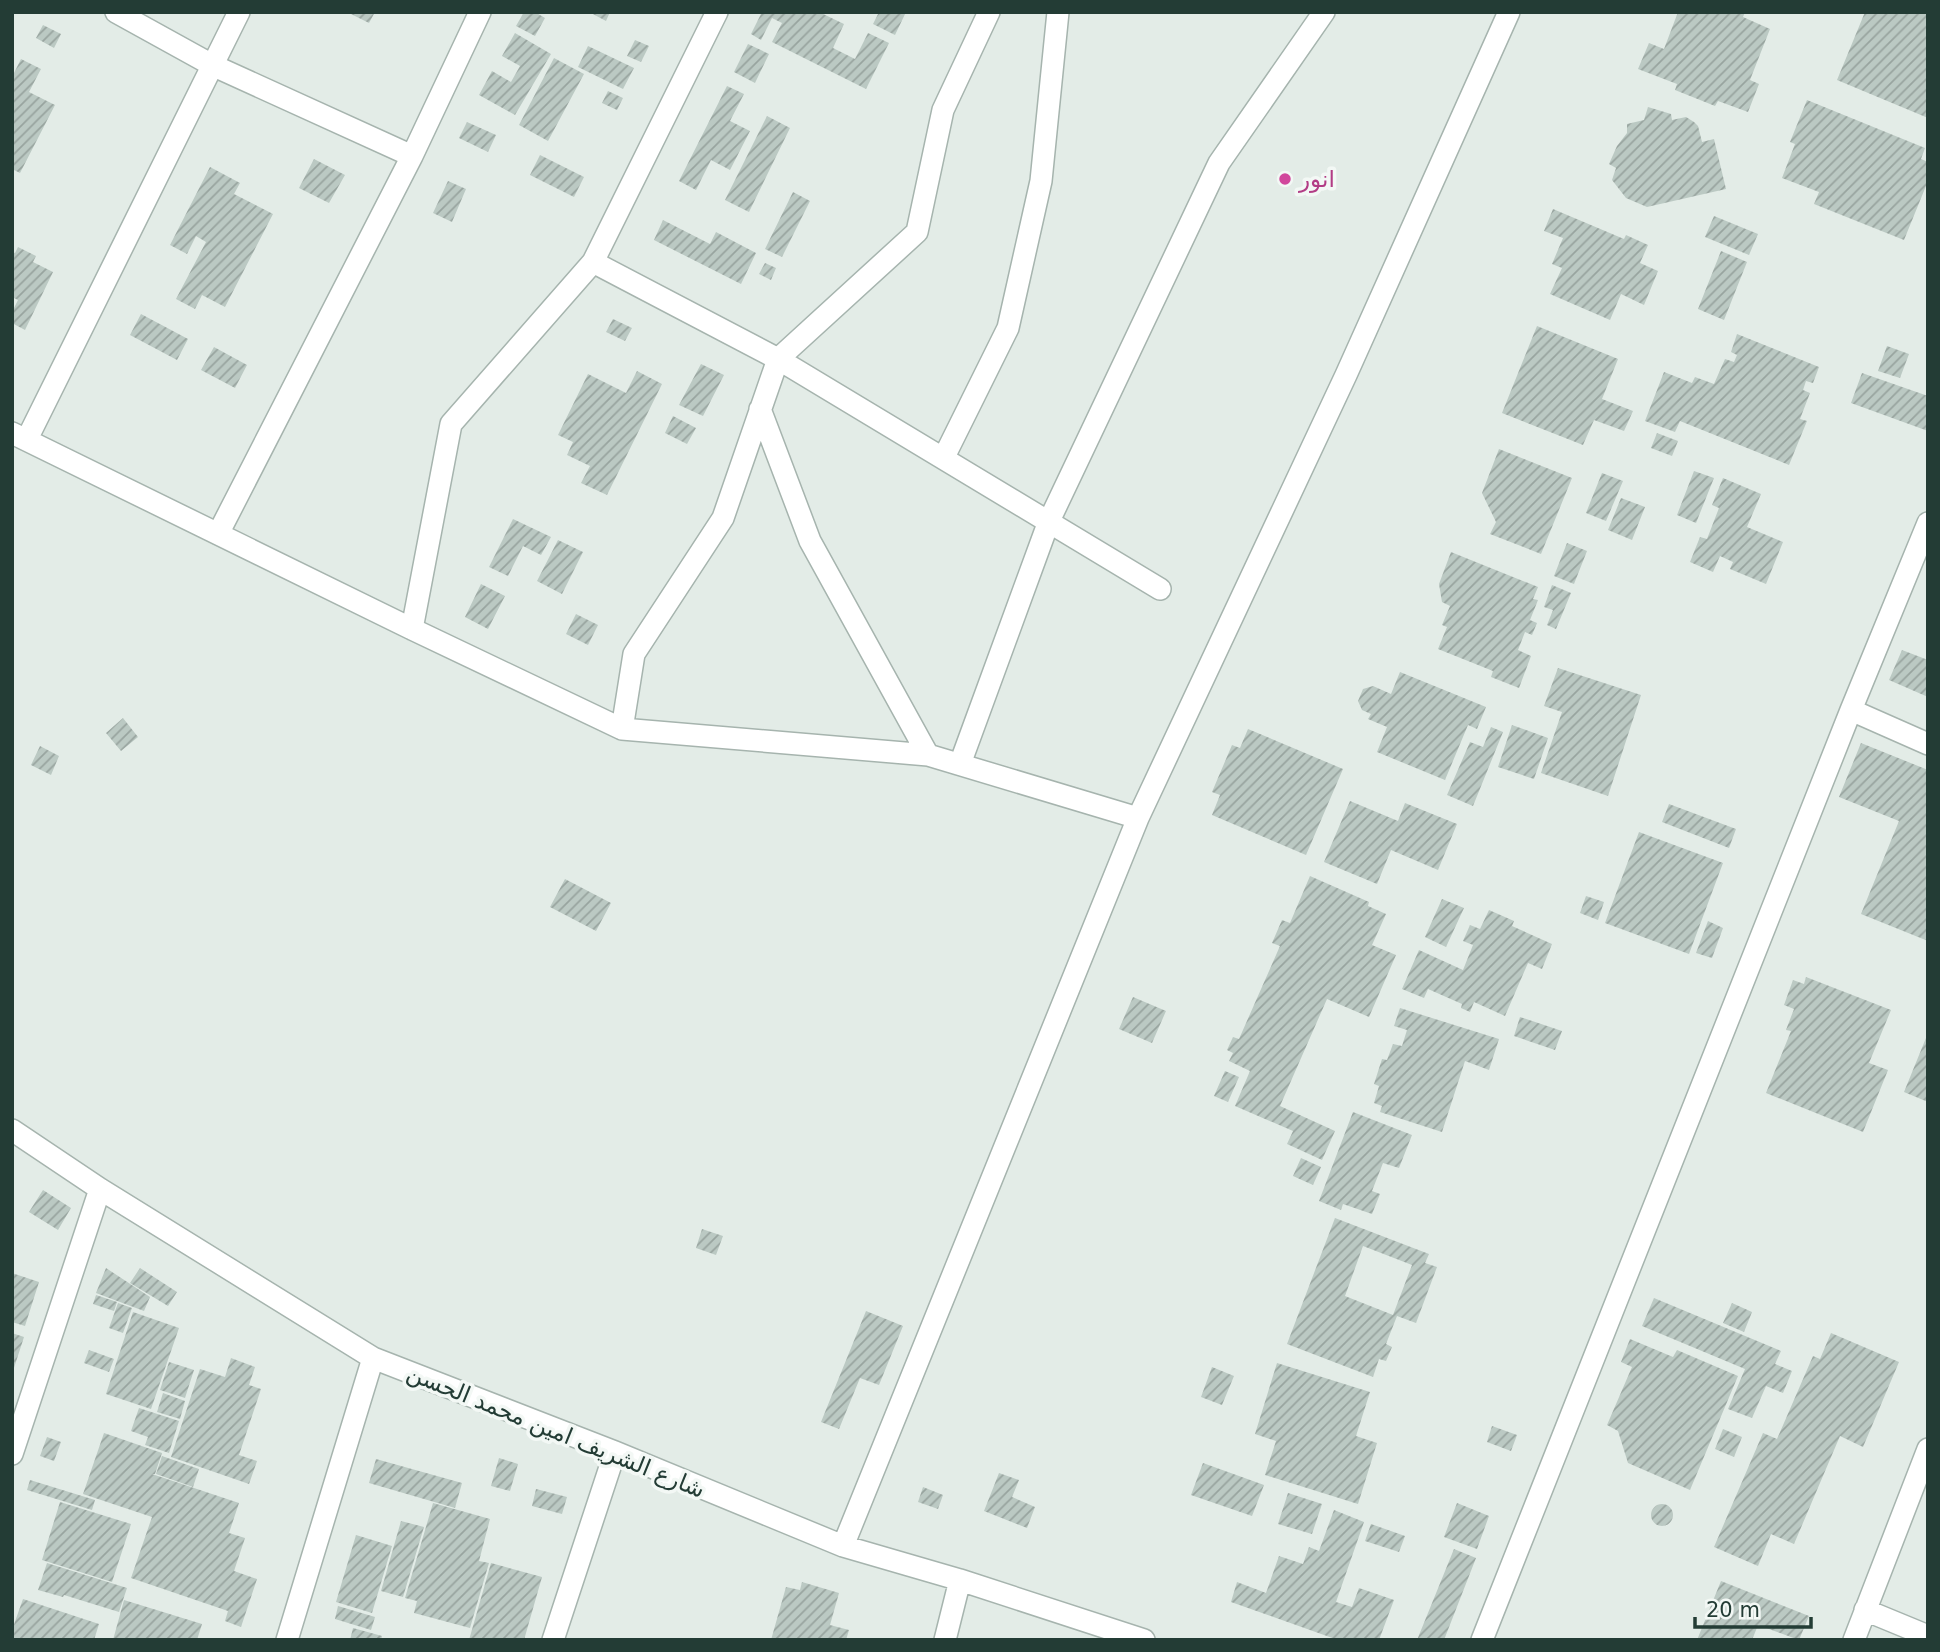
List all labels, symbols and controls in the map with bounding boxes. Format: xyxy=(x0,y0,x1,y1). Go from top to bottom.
place label: انور xyxy=(1298,166,1335,193)
marker: انور xyxy=(1277,171,1293,187)
street label: شارع الشريف امين محمد الحسن xyxy=(403,1359,709,1504)
scale bar xyxy=(1695,1586,1811,1630)
text: 20 m xyxy=(1706,1598,1760,1622)

